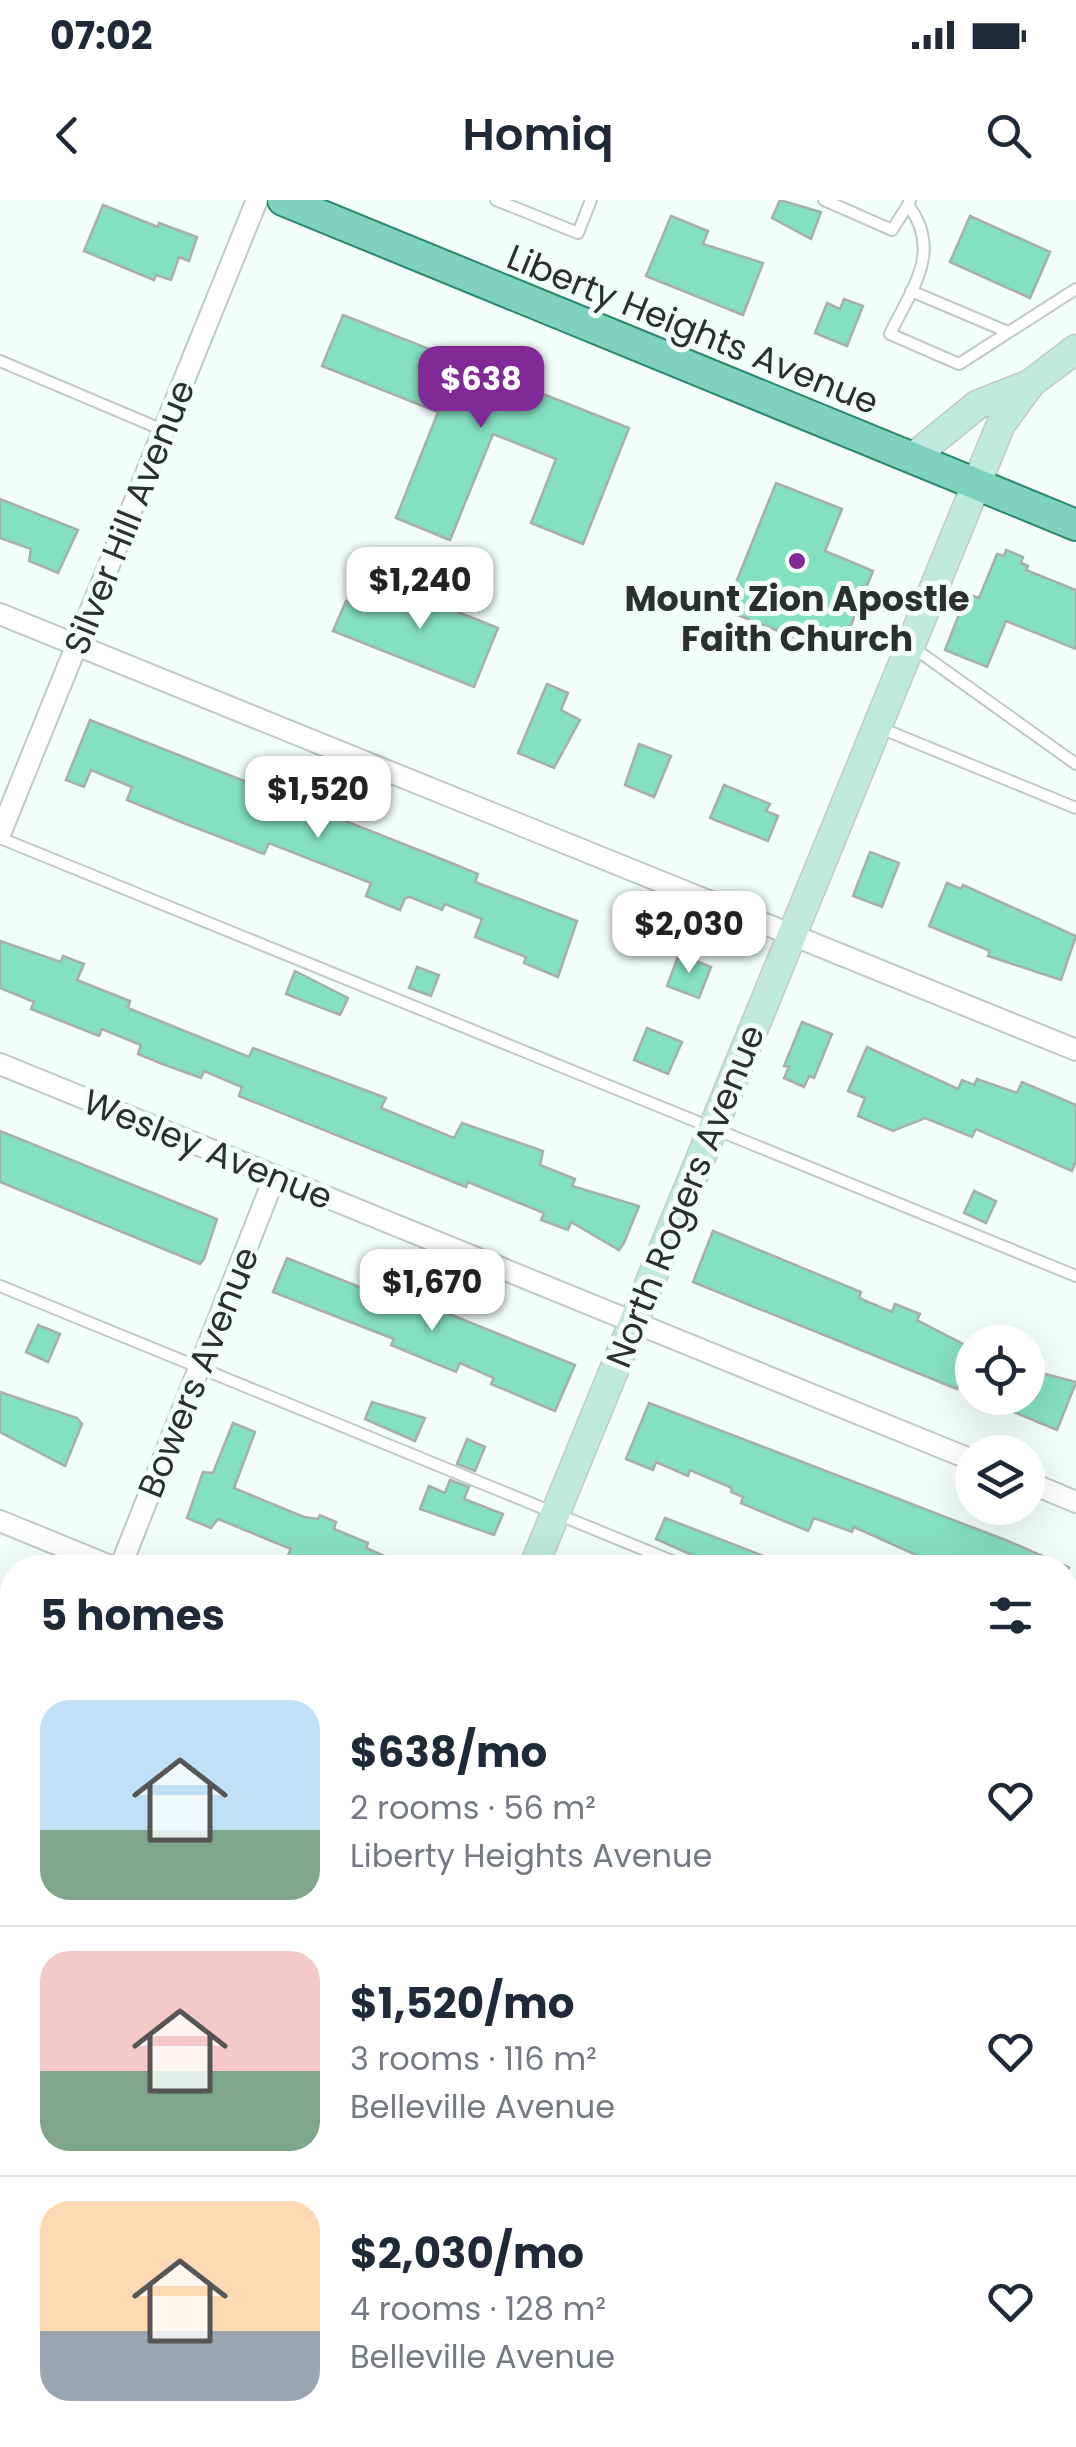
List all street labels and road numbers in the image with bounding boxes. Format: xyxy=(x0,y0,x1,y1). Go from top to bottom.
street label: Liberty Heights Avenue xyxy=(500,232,886,426)
street label: Silver Hill Avenue xyxy=(52,372,206,662)
street label: North Rogers Avenue xyxy=(594,1017,776,1375)
street label: Wesley Avenue xyxy=(76,1077,340,1221)
street label: Bowers Avenue xyxy=(125,1239,271,1505)

